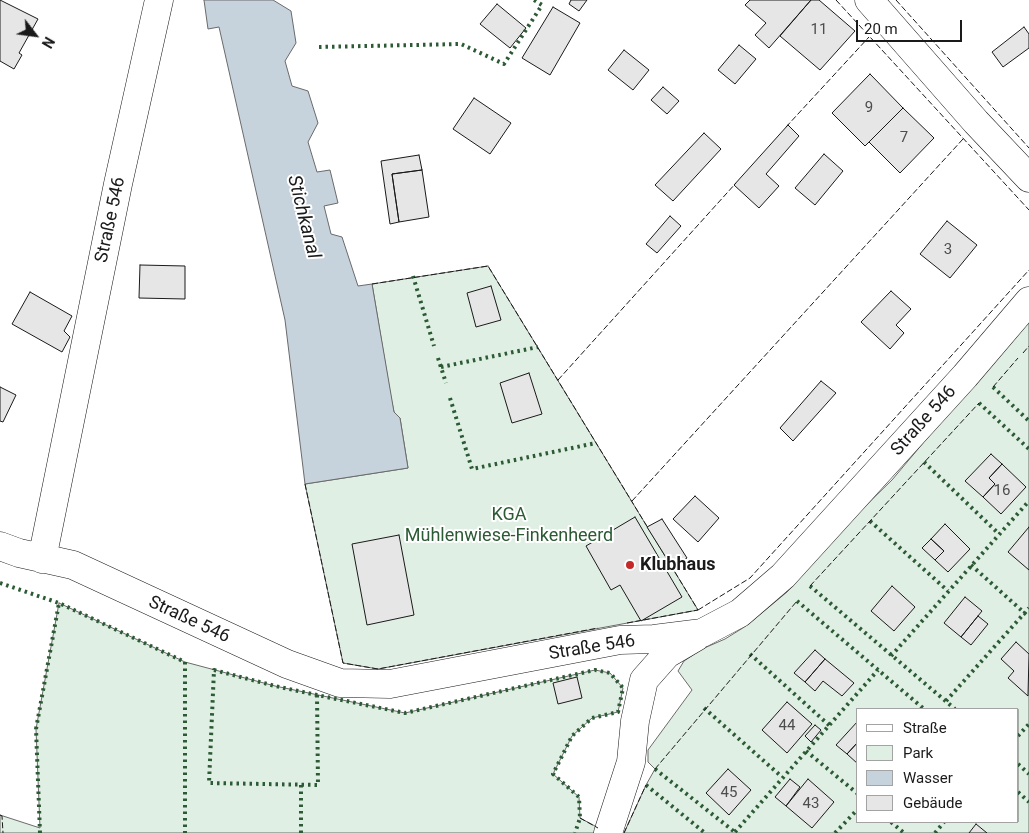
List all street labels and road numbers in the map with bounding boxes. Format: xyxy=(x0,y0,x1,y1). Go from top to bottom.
street label: Straße 546 xyxy=(91,175,131,265)
street label: Straße 546 xyxy=(887,381,961,461)
street label: Straße 546 xyxy=(145,592,233,648)
street label: Straße 546 xyxy=(547,631,637,665)

